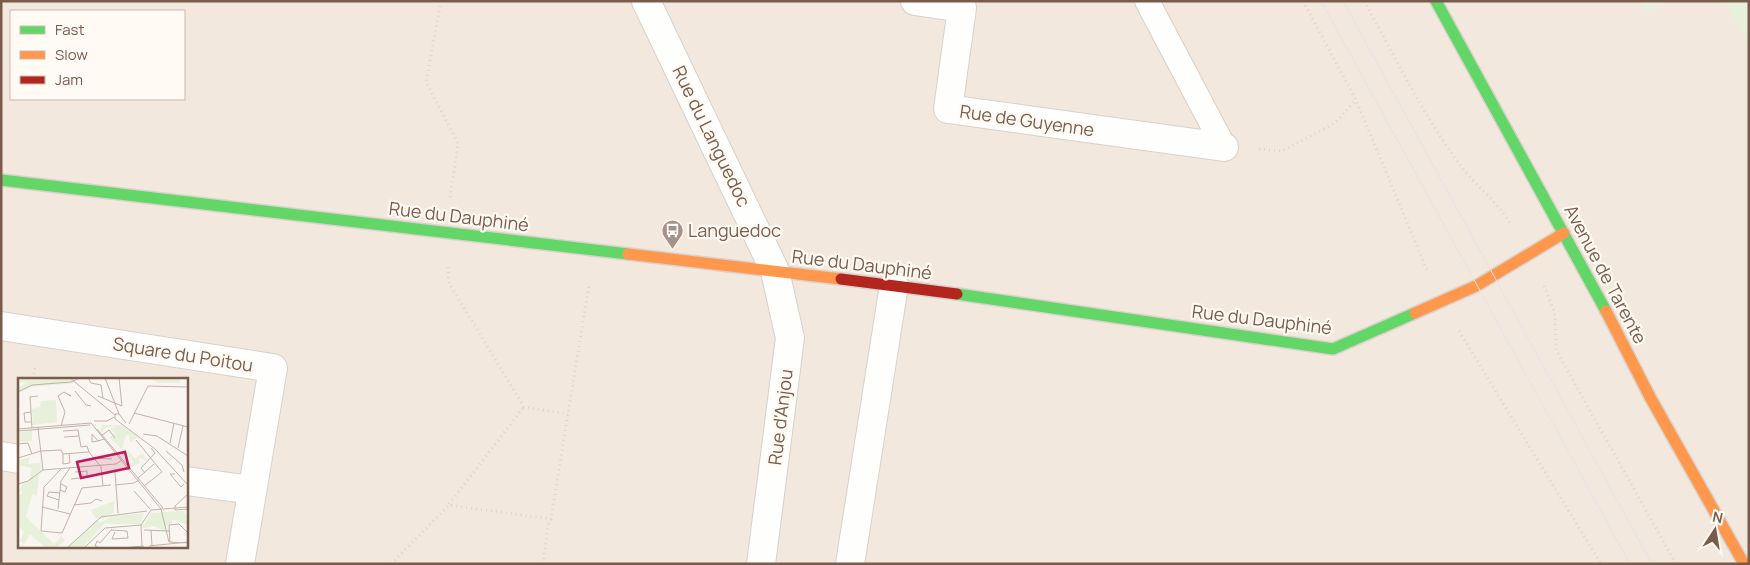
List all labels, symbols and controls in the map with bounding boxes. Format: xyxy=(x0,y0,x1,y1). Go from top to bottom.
legend xyxy=(10,10,185,100)
text: Fast xyxy=(55,19,84,40)
text: Slow xyxy=(55,44,88,65)
street label: Rue du Languedoc xyxy=(667,61,757,211)
text: Jam xyxy=(55,69,83,90)
street label: Rue de Guyenne xyxy=(958,99,1096,141)
street label: Rue du Dauphiné xyxy=(388,196,530,236)
street label: Avenue de Tarente xyxy=(1559,200,1653,348)
bus stop icon: Languedoc xyxy=(660,218,684,249)
place label: Languedoc xyxy=(688,218,781,242)
street label: Rue du Dauphiné xyxy=(791,244,933,284)
street label: Rue du Dauphiné xyxy=(1191,299,1333,339)
street label: Square du Poitou xyxy=(111,331,255,377)
street label: Rue d'Anjou xyxy=(762,368,798,466)
inset map xyxy=(18,378,188,548)
north arrow xyxy=(1690,505,1740,555)
text: N xyxy=(1711,506,1725,527)

